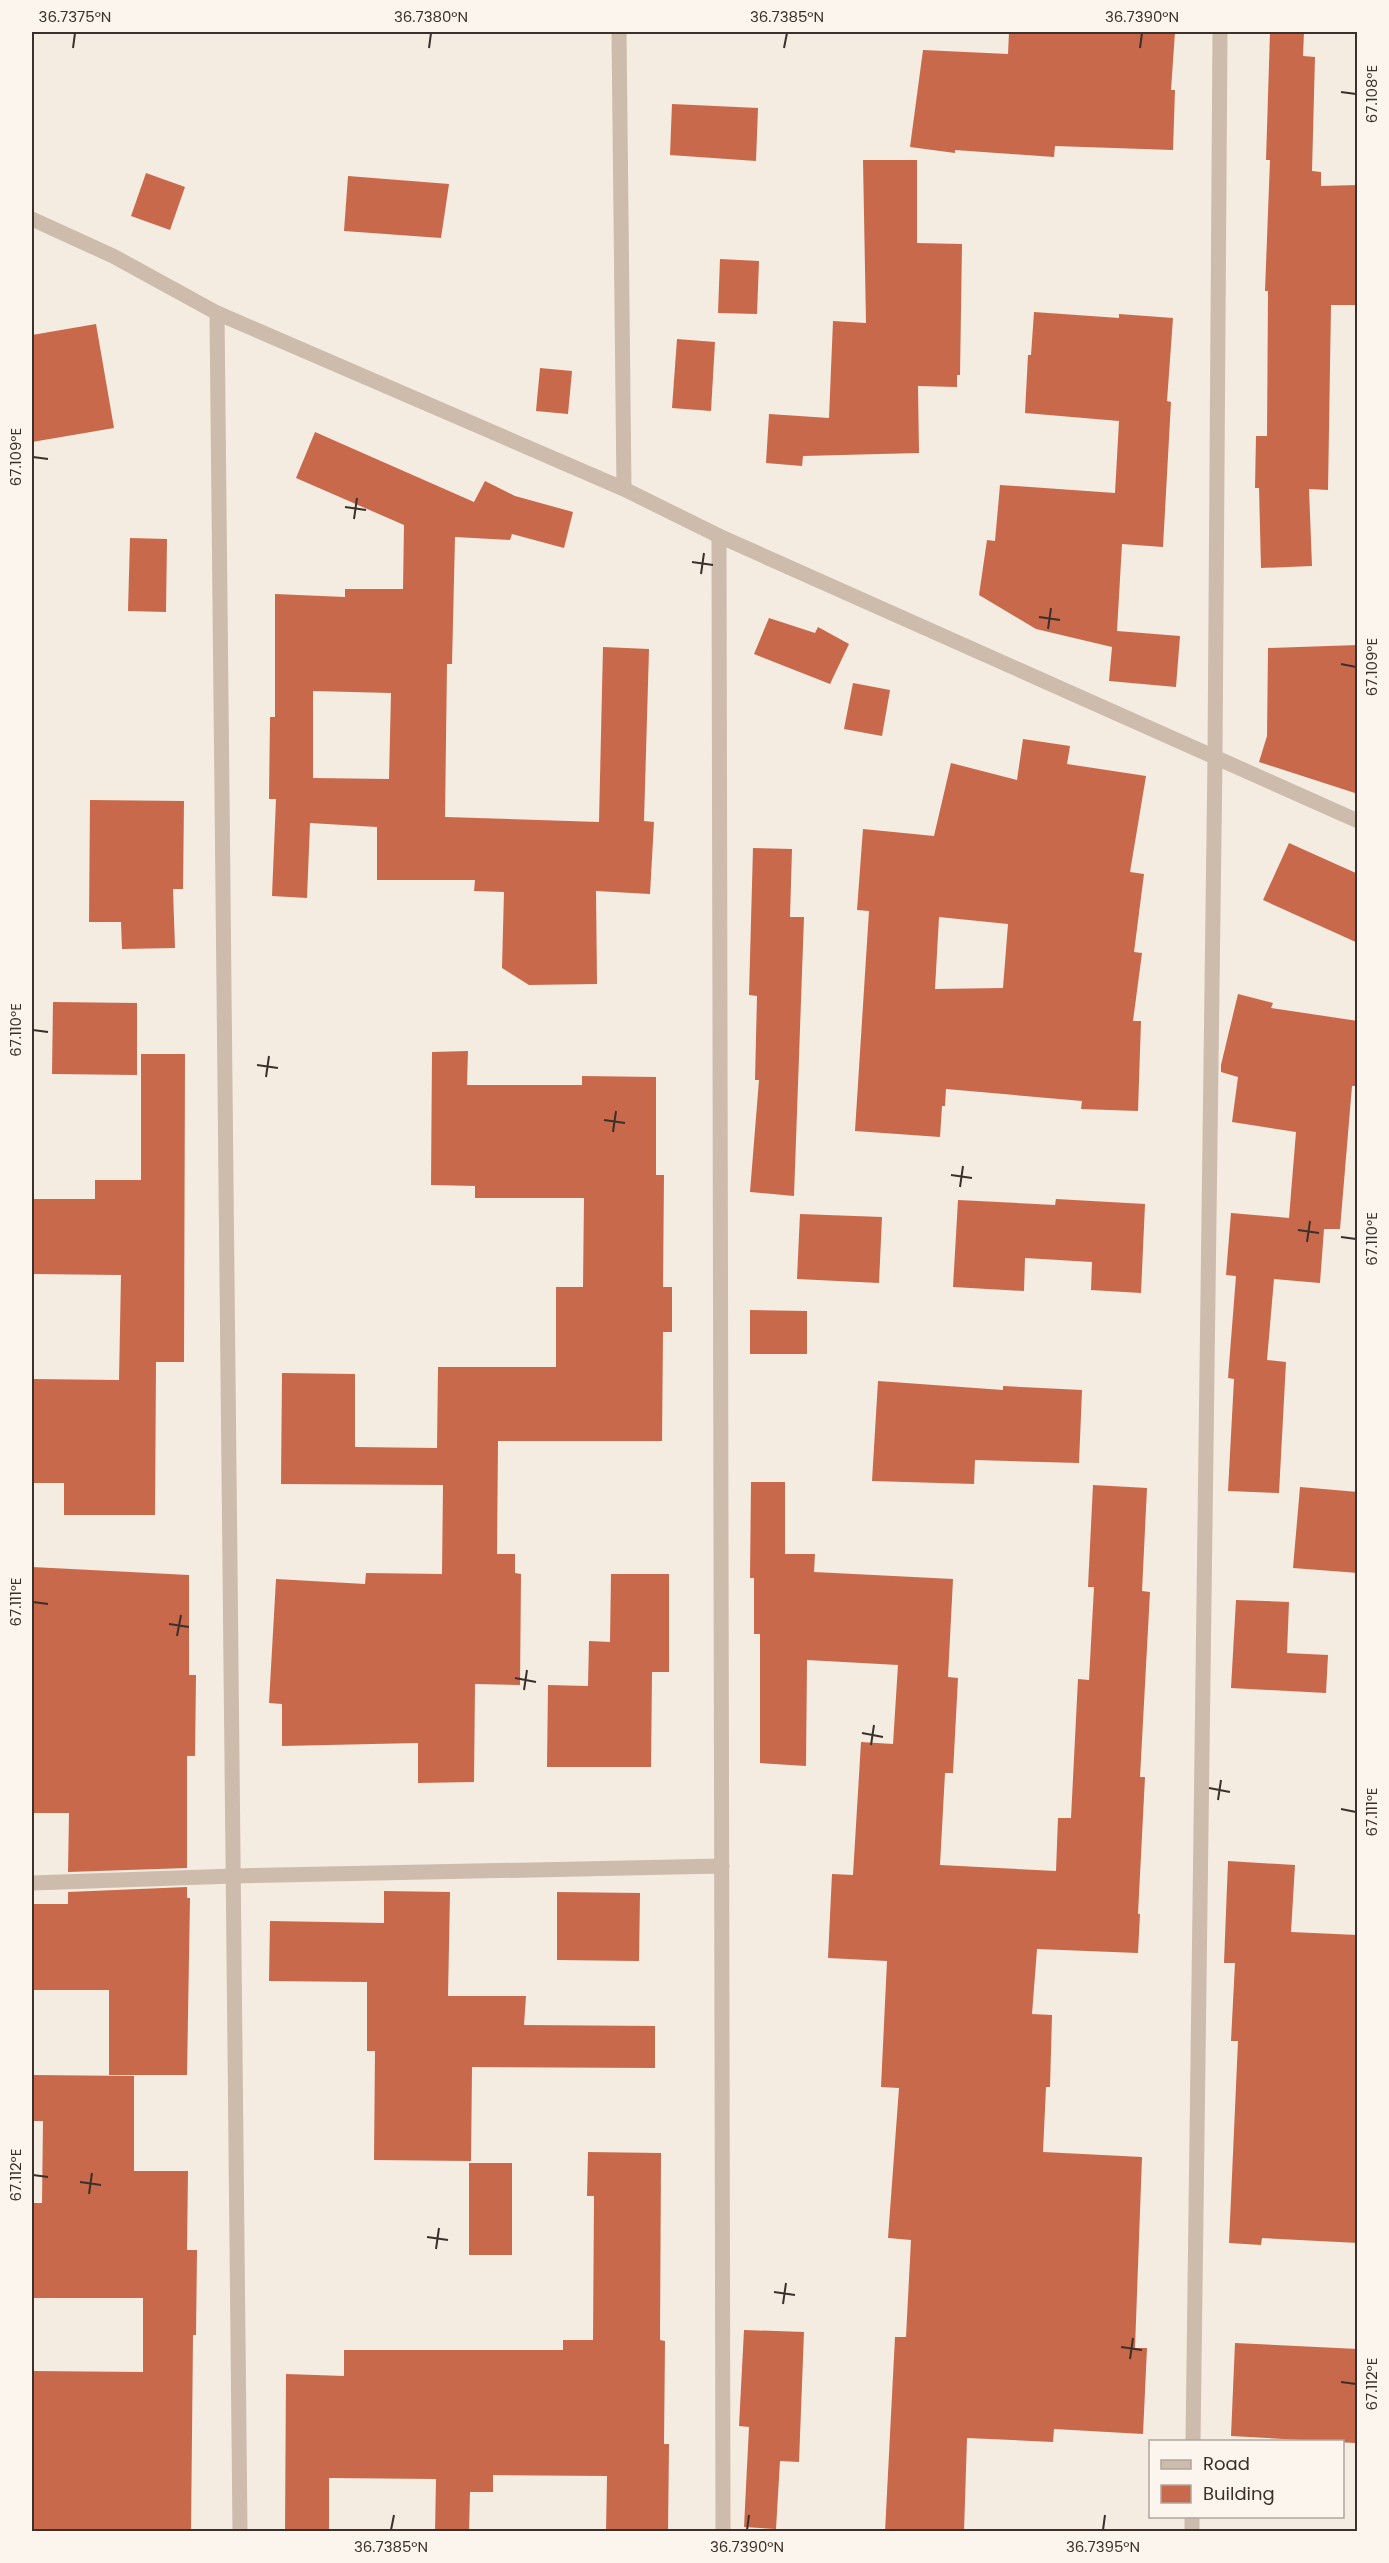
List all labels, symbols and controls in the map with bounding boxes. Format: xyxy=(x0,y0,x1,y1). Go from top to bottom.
text: 36.7375°N xyxy=(39,6,111,27)
text: 36.7380°N xyxy=(394,6,468,27)
text: 36.7385°N xyxy=(750,6,824,27)
text: 36.7390°N xyxy=(1105,6,1179,27)
text: 67.108°E xyxy=(1361,65,1382,123)
text: 67.109°E xyxy=(5,428,26,486)
text: 67.109°E xyxy=(1361,638,1382,696)
text: 67.110°E xyxy=(5,1003,26,1057)
text: 67.110°E xyxy=(1361,1212,1382,1266)
text: 67.111°E xyxy=(5,1577,26,1627)
text: 67.111°E xyxy=(1361,1787,1382,1837)
text: 67.112°E xyxy=(5,2149,26,2201)
text: 67.112°E xyxy=(1361,2358,1382,2410)
legend xyxy=(1149,2440,1344,2518)
text: Road xyxy=(1203,2451,1250,2476)
text: Building xyxy=(1203,2481,1275,2506)
text: 36.7385°N xyxy=(354,2536,428,2557)
text: 36.7390°N xyxy=(710,2536,784,2557)
text: 36.7395°N xyxy=(1066,2536,1140,2557)

